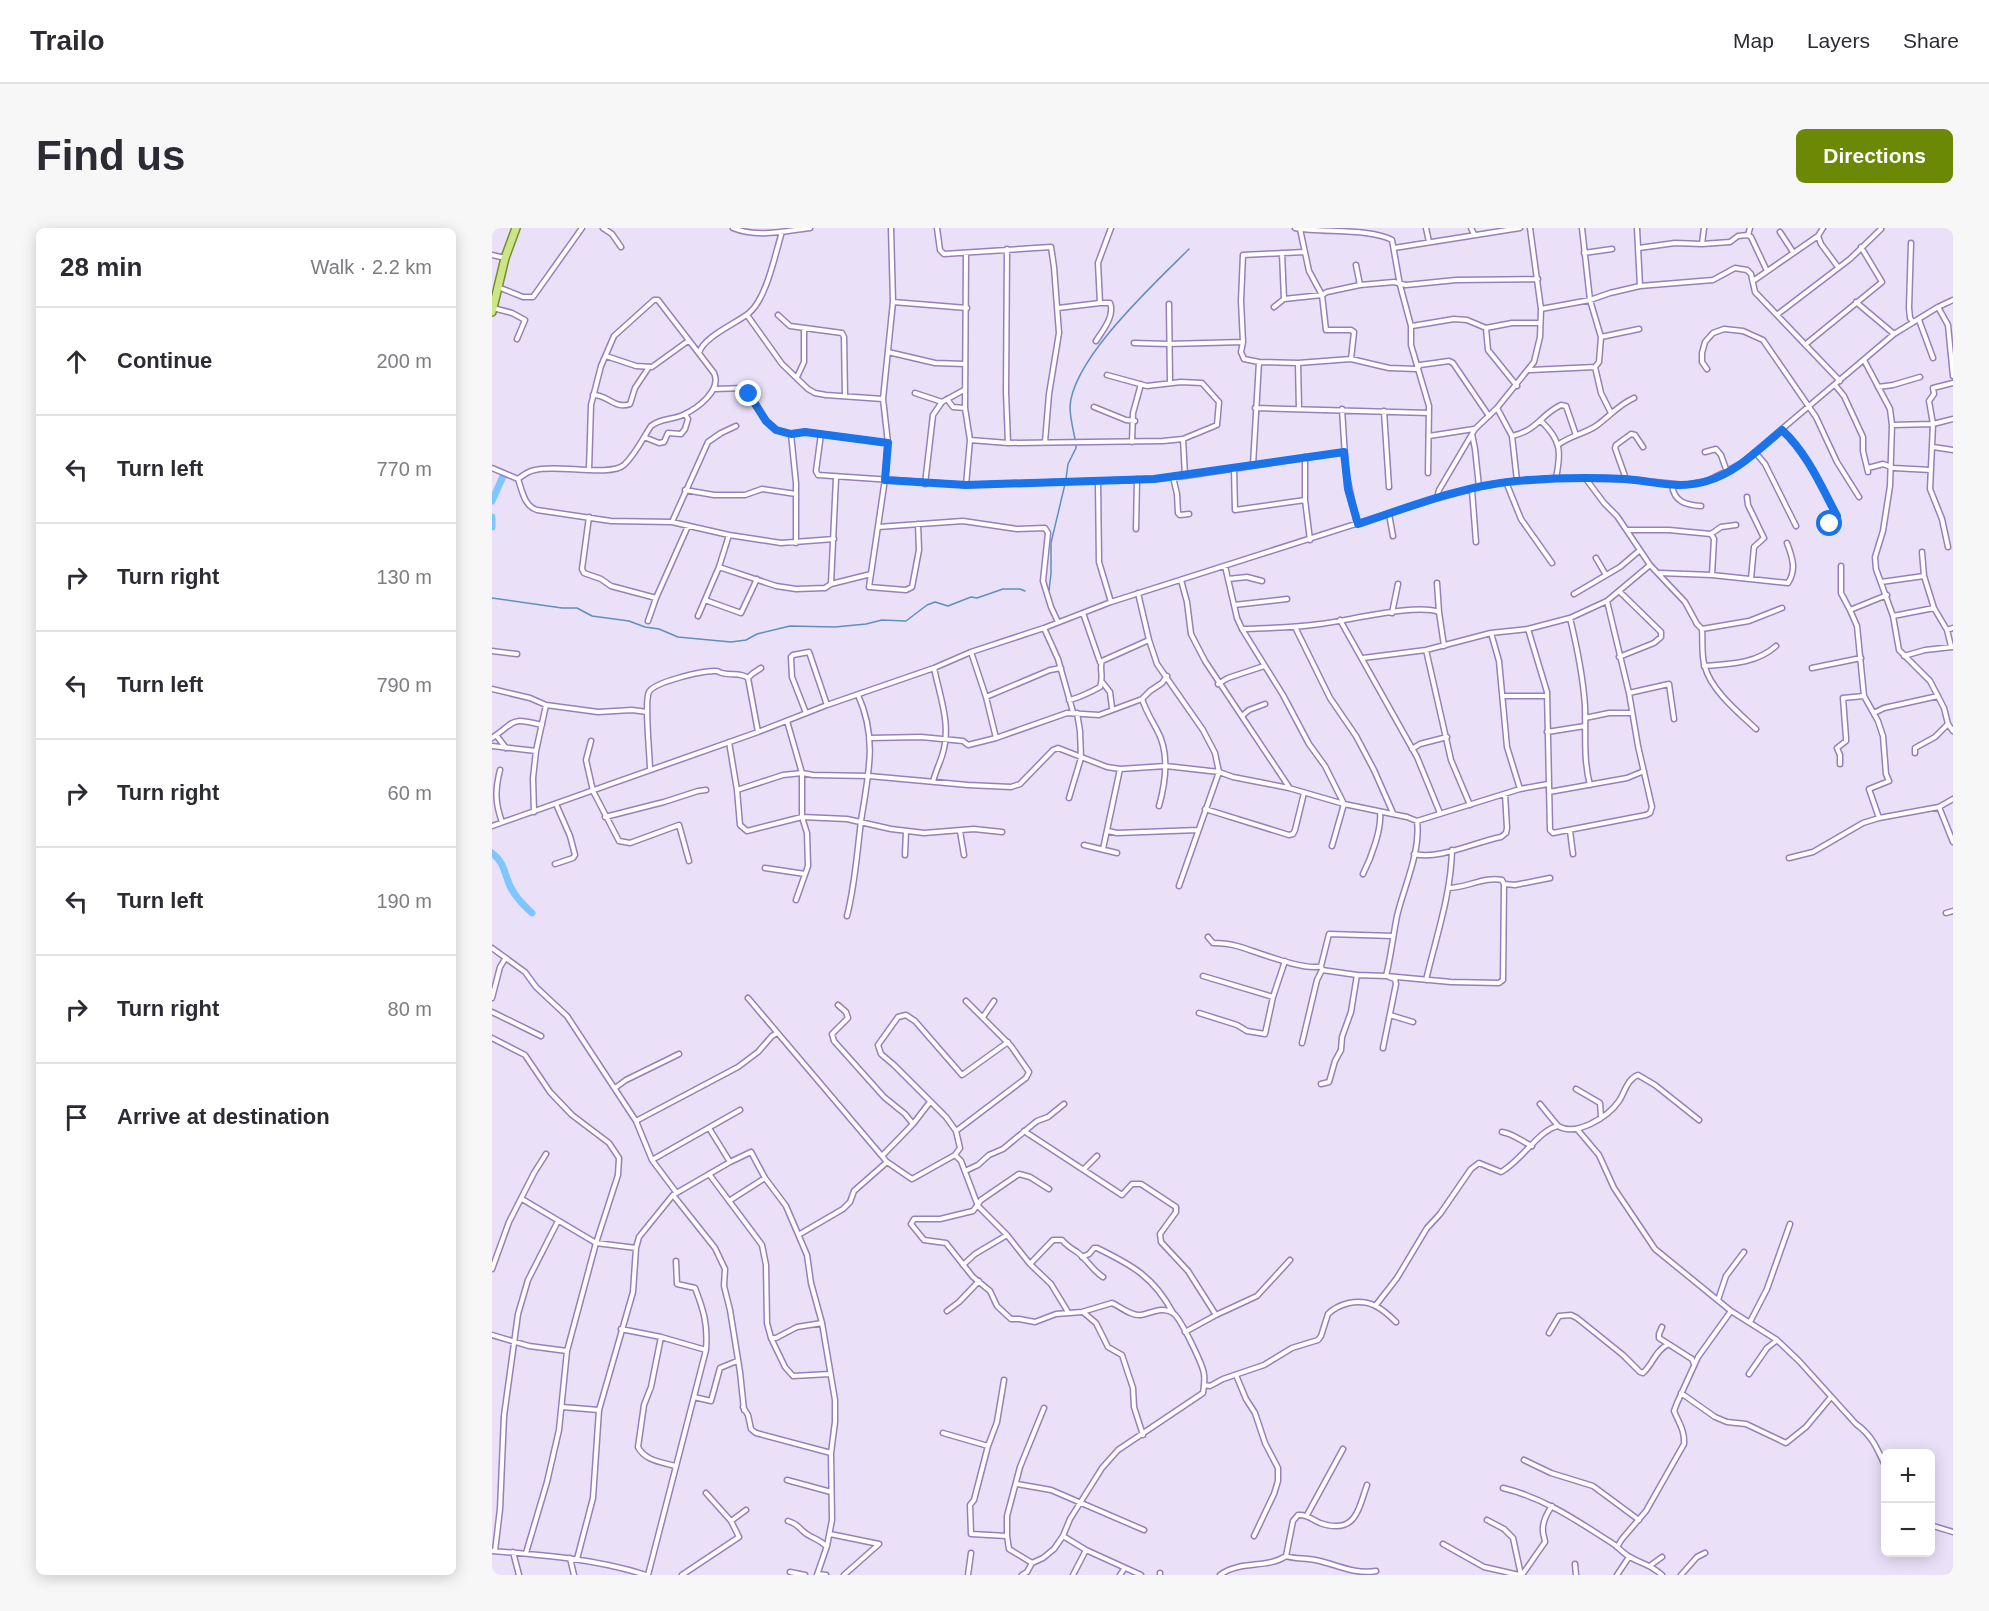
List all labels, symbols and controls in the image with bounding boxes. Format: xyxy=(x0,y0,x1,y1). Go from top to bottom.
text: Trailo xyxy=(30,25,105,56)
text: Map xyxy=(1733,29,1774,52)
text: Layers xyxy=(1807,29,1870,52)
text: Share xyxy=(1903,29,1959,52)
button: Directions xyxy=(1796,129,1953,183)
text: Find us xyxy=(36,132,185,179)
text: 28 min xyxy=(60,252,142,282)
text: Walk · 2.2 km xyxy=(311,256,432,278)
icon: ahead xyxy=(60,345,93,378)
text: Continue xyxy=(117,348,212,373)
text: 200 m xyxy=(376,350,432,372)
route end xyxy=(735,380,761,406)
icon: left xyxy=(60,453,93,486)
text: Turn left xyxy=(117,456,203,481)
text: 770 m xyxy=(376,458,432,480)
route start xyxy=(1816,510,1842,536)
icon: right xyxy=(60,561,93,594)
text: Turn right xyxy=(117,564,219,589)
text: 130 m xyxy=(376,566,432,588)
icon: left xyxy=(60,669,93,702)
text: Turn left xyxy=(117,672,203,697)
text: 790 m xyxy=(376,674,432,696)
icon: right xyxy=(60,777,93,810)
text: Turn right xyxy=(117,780,219,805)
text: 60 m xyxy=(388,782,432,804)
icon: left xyxy=(60,885,93,918)
text: Turn left xyxy=(117,888,203,913)
text: 190 m xyxy=(376,890,432,912)
icon: right xyxy=(60,993,93,1026)
text: Turn right xyxy=(117,996,219,1021)
text: 80 m xyxy=(388,998,432,1020)
icon: arrive xyxy=(60,1101,93,1134)
text: Arrive at destination xyxy=(117,1104,330,1129)
map controls xyxy=(1881,1449,1935,1557)
button: + xyxy=(1881,1449,1935,1503)
button: − xyxy=(1881,1503,1935,1557)

